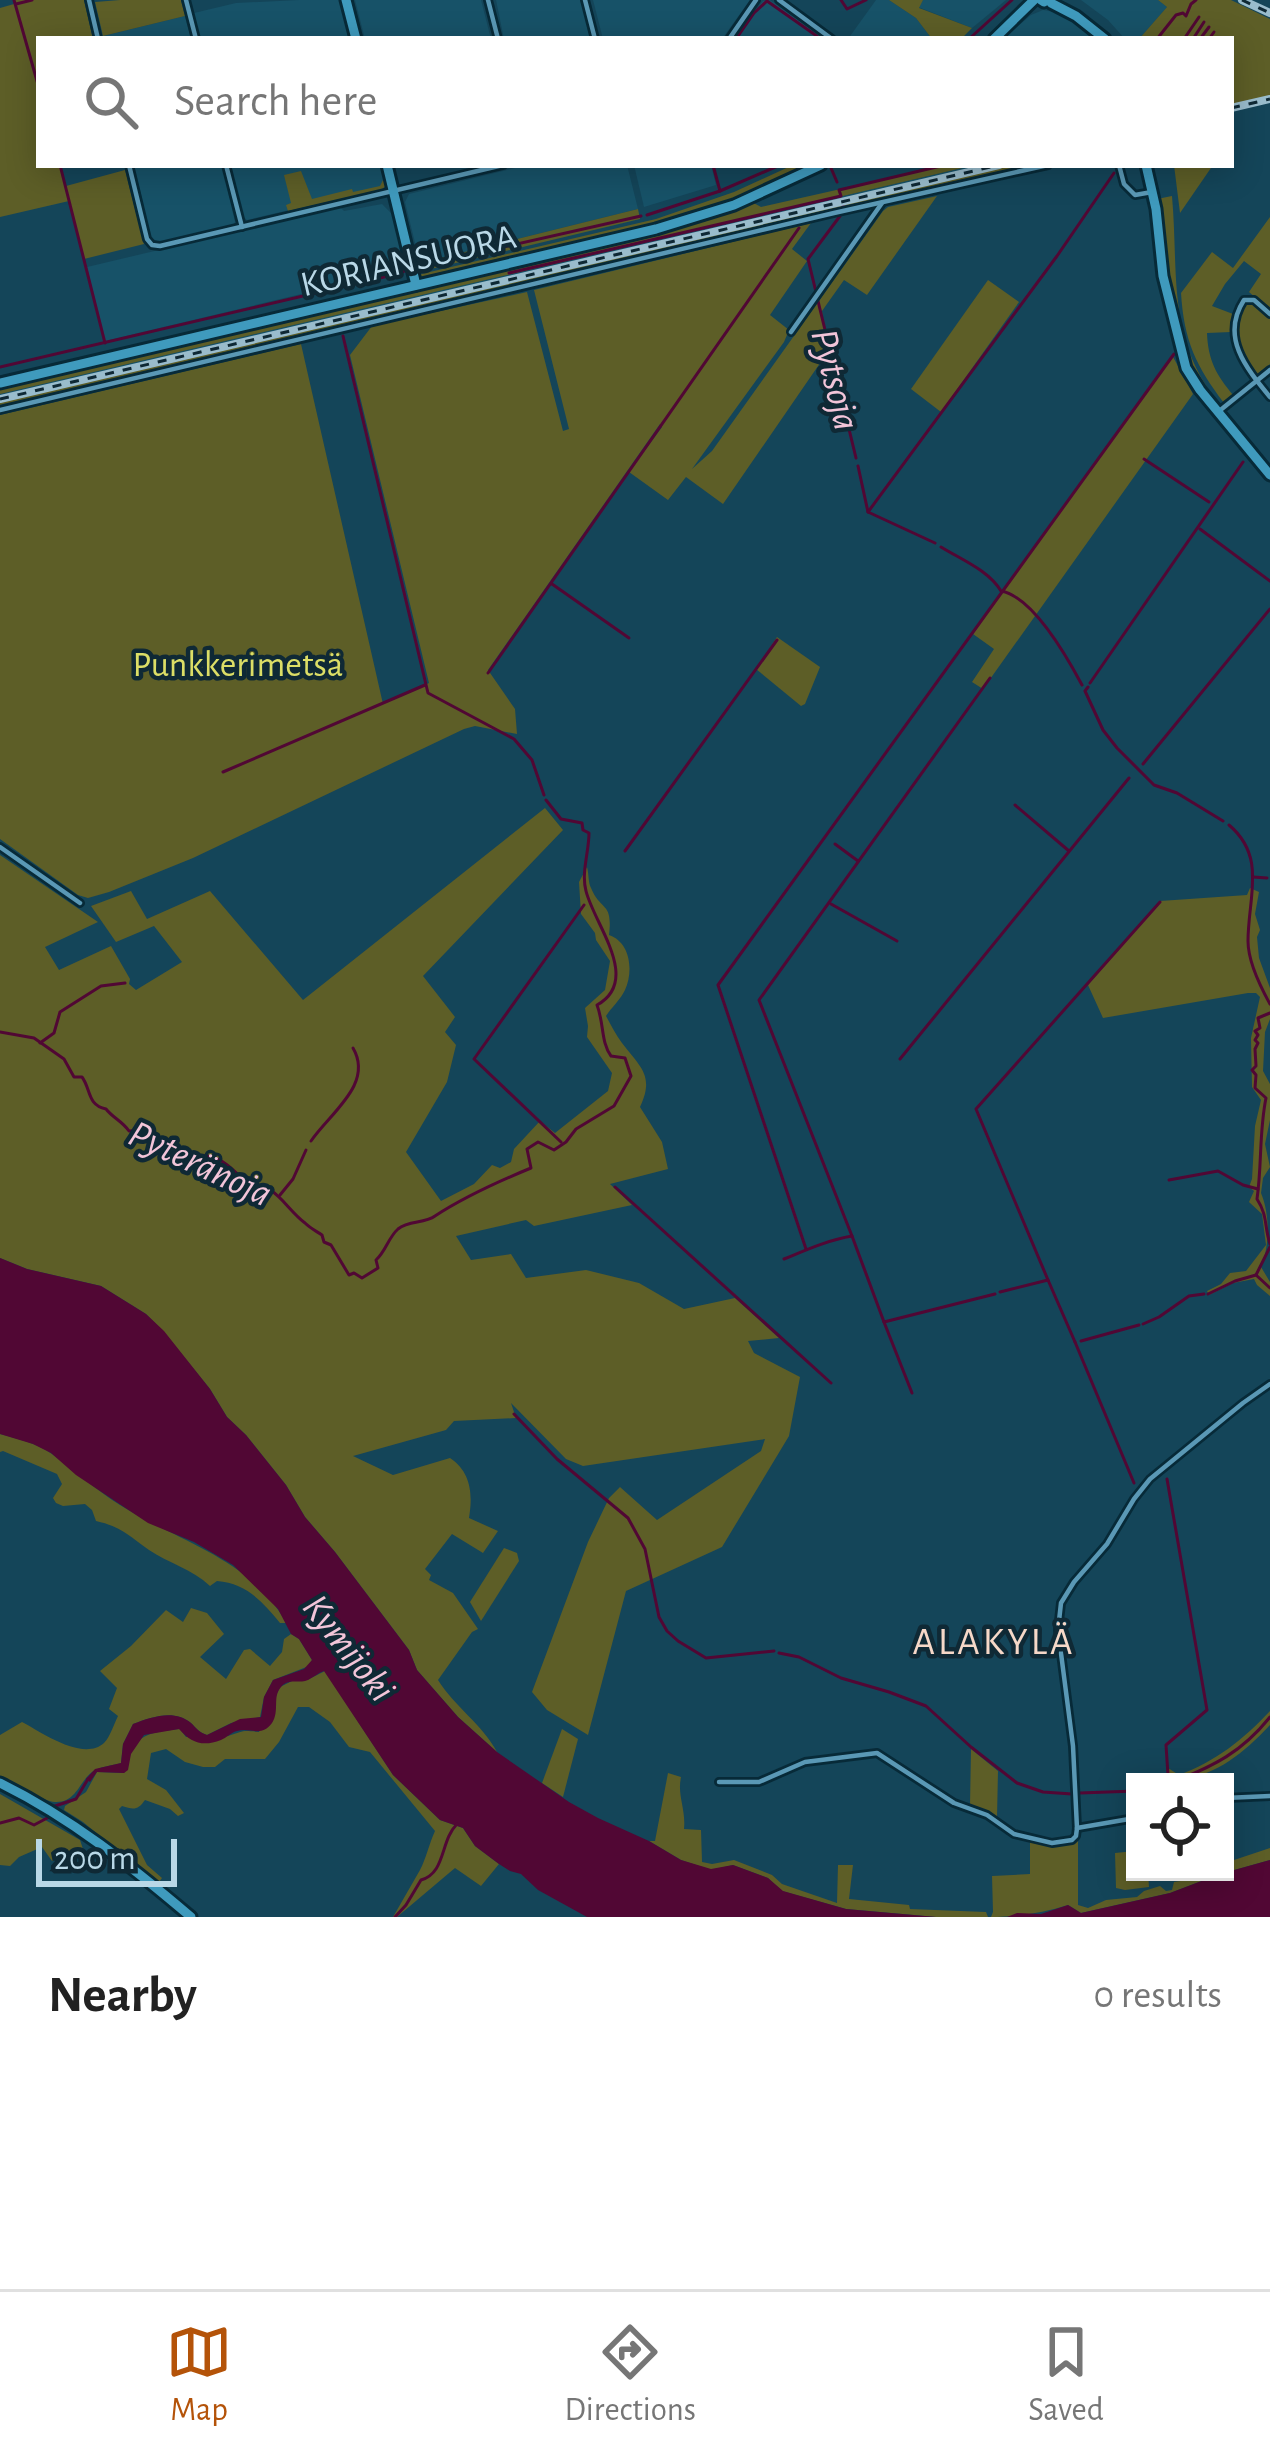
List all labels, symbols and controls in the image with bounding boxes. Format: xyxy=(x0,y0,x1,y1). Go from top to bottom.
search box xyxy=(36,36,1234,168)
icon: search xyxy=(78,69,144,135)
text: Search here xyxy=(174,79,377,124)
street label: KORIANSUORA xyxy=(297,219,520,303)
water label: Pytsoja xyxy=(803,325,866,434)
park label: Punkkerimetsä xyxy=(133,647,343,683)
water label: Pyteränoja xyxy=(122,1114,277,1214)
water label: Kymijoki xyxy=(295,1588,401,1709)
district label: ALAKYLÄ xyxy=(913,1622,1076,1662)
map controls xyxy=(1126,1773,1234,1881)
button: locate xyxy=(1126,1773,1234,1881)
scale bar xyxy=(36,1833,177,1886)
text: 200 m xyxy=(54,1843,136,1876)
text: Nearby xyxy=(48,1970,197,2021)
text: 0 results xyxy=(1094,1976,1222,2015)
tab: Map xyxy=(166,2319,232,2431)
tab: Directions xyxy=(564,2319,696,2431)
tab: Saved xyxy=(1028,2319,1104,2431)

